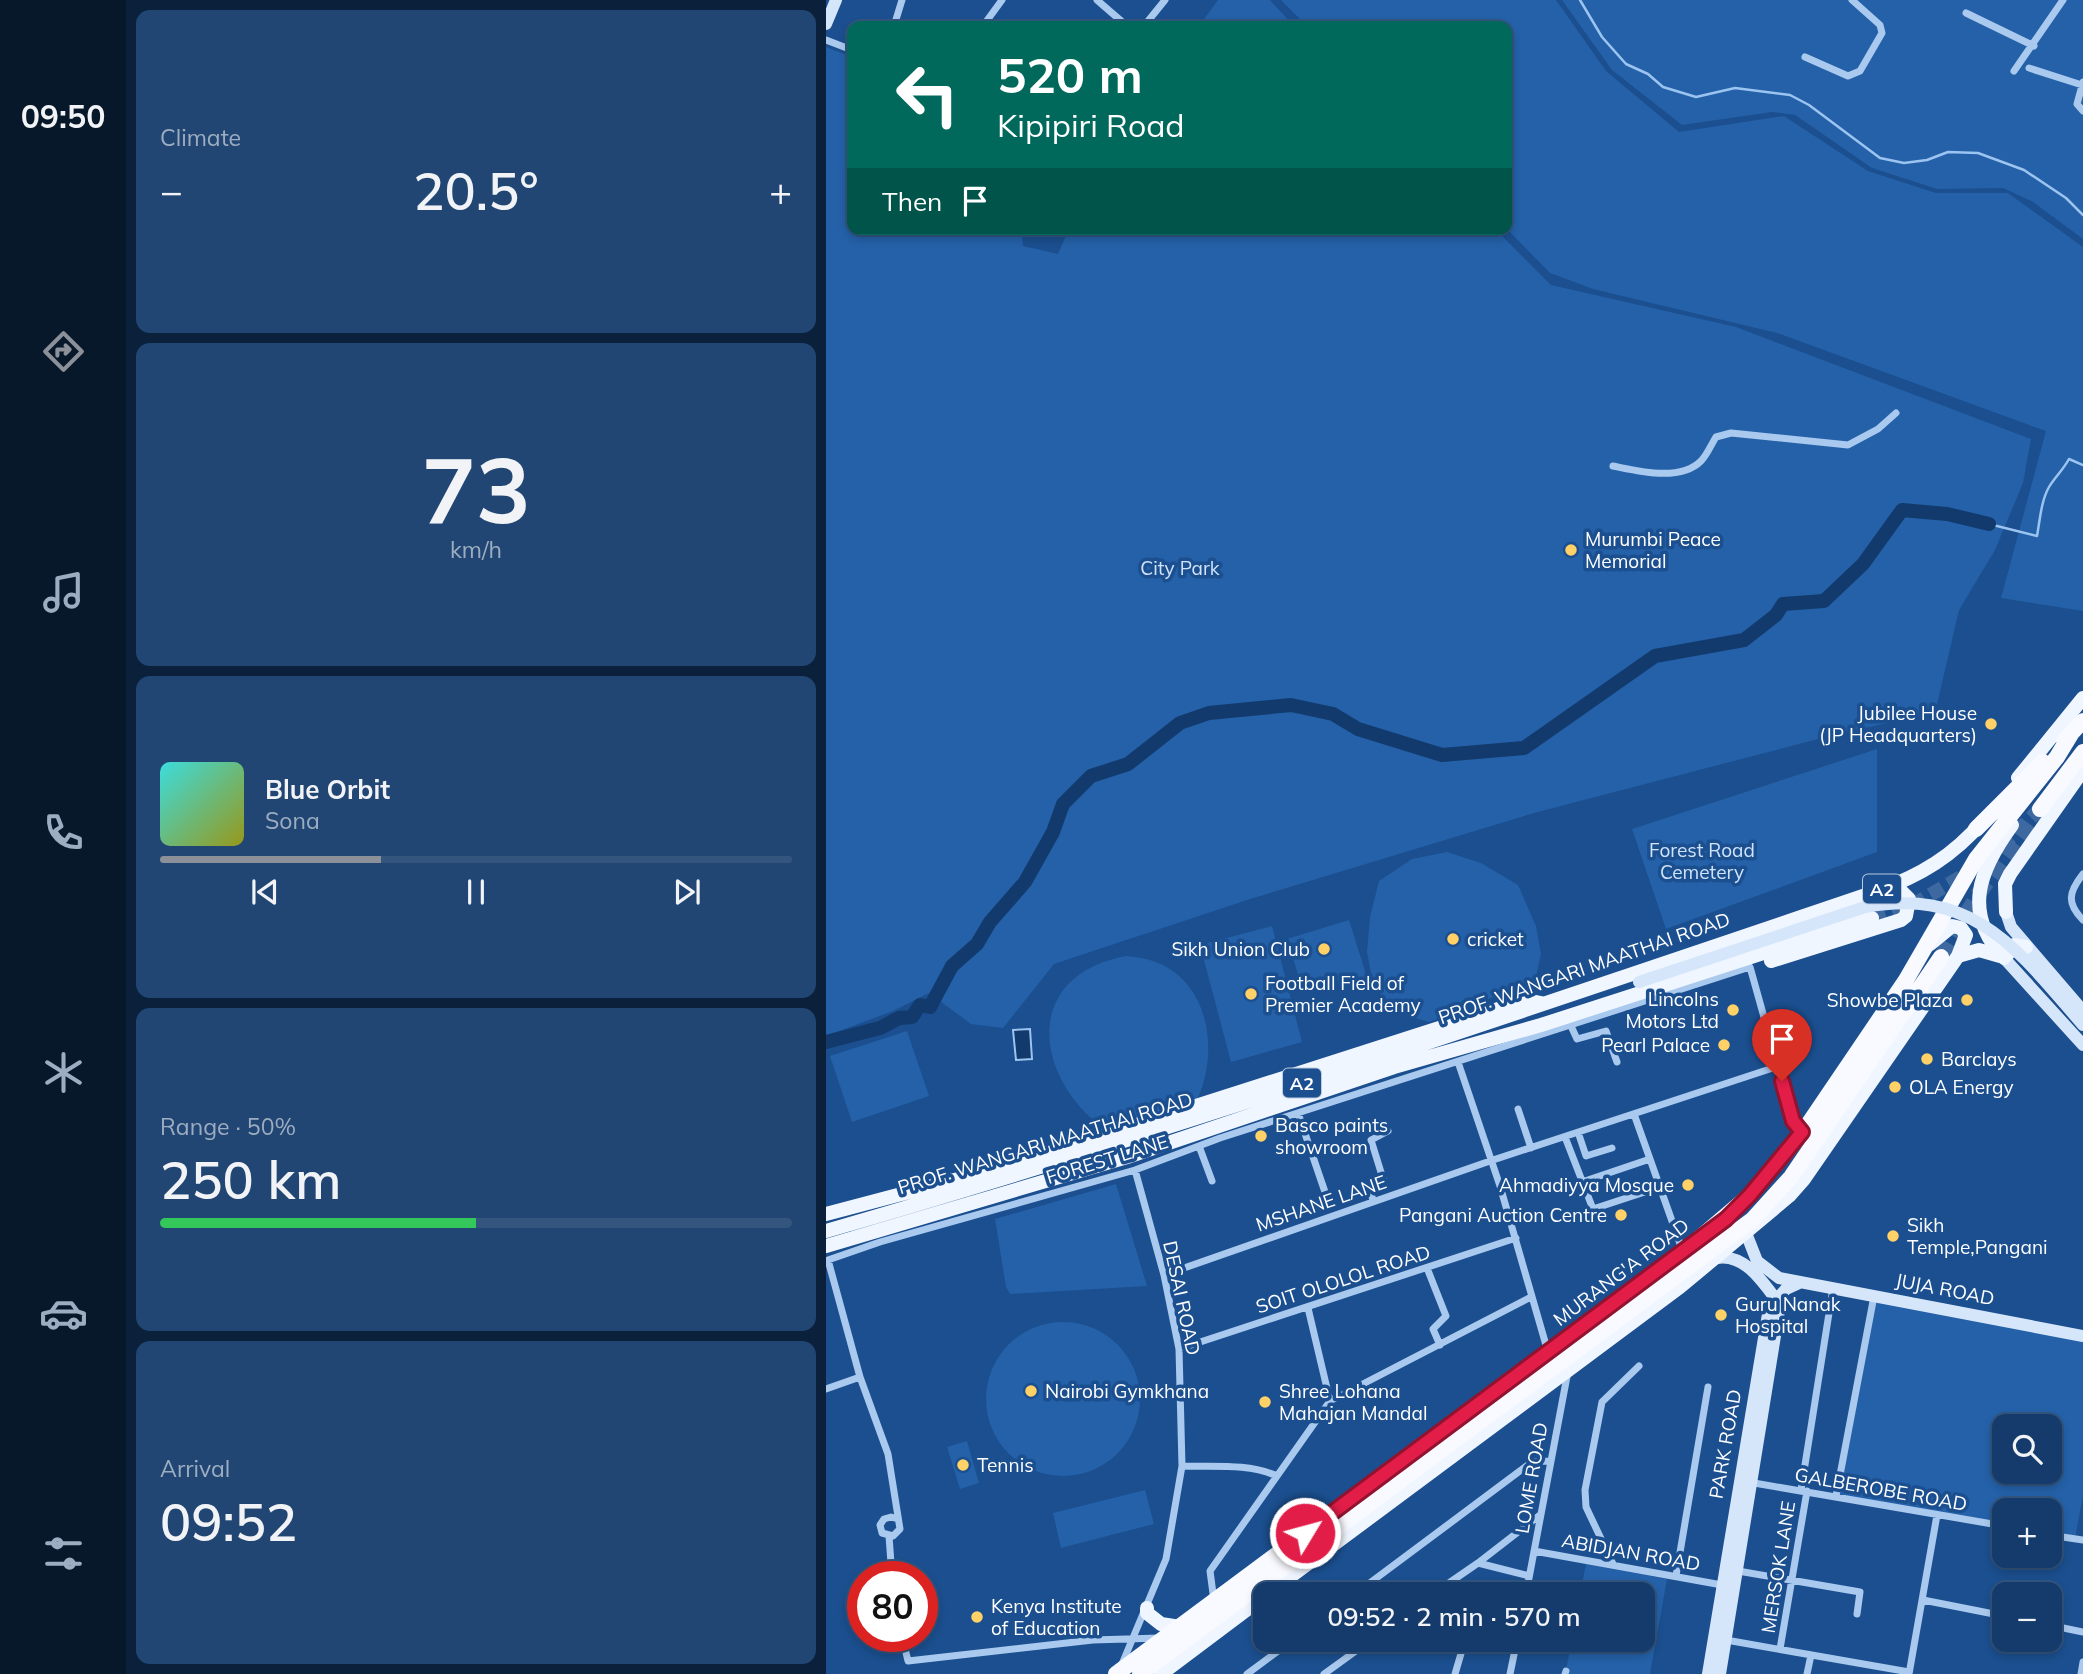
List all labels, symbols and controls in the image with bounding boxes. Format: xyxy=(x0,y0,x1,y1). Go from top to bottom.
text: 520 m xyxy=(997,44,1143,105)
icon: left xyxy=(882,49,973,140)
text: 09:50 xyxy=(21,96,105,136)
text: Kipipiri Road xyxy=(997,105,1185,145)
text: Climate xyxy=(160,123,241,152)
text: 20.5° xyxy=(413,158,539,223)
text: − xyxy=(160,167,183,215)
text: + xyxy=(769,167,792,215)
icon: arrive xyxy=(956,182,994,220)
text: Then xyxy=(882,185,942,218)
icon: directions xyxy=(39,327,88,376)
text: 73 xyxy=(421,432,531,546)
place label: Murumbi Peace Memorial xyxy=(1585,527,1721,573)
text: km/h xyxy=(450,535,502,564)
marker: Murumbi Peace Memorial xyxy=(1563,542,1579,558)
park label: City Park xyxy=(1140,556,1220,580)
icon: music xyxy=(39,568,88,617)
place label: Jubilee House (JP Headquarters) xyxy=(1819,701,1977,747)
marker: Jubilee House (JP Headquarters) xyxy=(1983,716,1999,732)
text: Blue Orbit xyxy=(265,773,390,806)
text: Sona xyxy=(265,806,320,835)
icon: phone xyxy=(39,808,88,857)
park label: Forest Road Cemetery xyxy=(1649,838,1755,884)
icon: previous xyxy=(246,873,284,911)
icon: pause xyxy=(457,873,495,911)
icon: next xyxy=(668,873,706,911)
road number: A2 xyxy=(1863,874,1901,904)
street label: PROF. WANGARI MAATHAI ROAD xyxy=(1435,907,1733,1029)
place label: cricket xyxy=(1467,927,1524,951)
marker: cricket xyxy=(1445,931,1461,947)
place label: Sikh Union Club xyxy=(1171,937,1310,961)
marker: Sikh Union Club xyxy=(1316,941,1332,957)
place label: Football Field of Premier Academy xyxy=(1265,971,1421,1017)
marker: Football Field of Premier Academy xyxy=(1243,986,1259,1002)
place label: Lincolns Motors Ltd xyxy=(1626,987,1719,1033)
place label: Showbe Plaza xyxy=(1827,988,1953,1012)
marker: Showbe Plaza xyxy=(1959,992,1975,1008)
marker: Lincolns Motors Ltd xyxy=(1725,1002,1741,1018)
pin xyxy=(1752,1009,1812,1081)
icon: arrive xyxy=(1763,1020,1801,1058)
place label: Pearl Palace xyxy=(1601,1033,1710,1057)
marker: Pearl Palace xyxy=(1716,1037,1732,1053)
place label: Barclays xyxy=(1941,1047,2017,1071)
icon: climate xyxy=(39,1048,88,1097)
marker: Barclays xyxy=(1919,1051,1935,1067)
road number: A2 xyxy=(1283,1068,1321,1098)
place label: OLA Energy xyxy=(1909,1075,2014,1099)
marker: OLA Energy xyxy=(1887,1079,1903,1095)
street label: PROF. WANGARI MAATHAI ROAD xyxy=(895,1087,1195,1199)
text: Range · 50% xyxy=(160,1112,296,1141)
place label: Basco paints showroom xyxy=(1275,1113,1388,1159)
marker: Basco paints showroom xyxy=(1253,1128,1269,1144)
street label: FOREST LANE xyxy=(1043,1129,1171,1189)
text: 250 km xyxy=(160,1147,341,1212)
street label: MSHANE LANE xyxy=(1253,1169,1389,1237)
place label: Ahmadiyya Mosque xyxy=(1499,1173,1674,1197)
marker: Ahmadiyya Mosque xyxy=(1680,1177,1696,1193)
place label: Pangani Auction Centre xyxy=(1399,1203,1607,1227)
marker: Pangani Auction Centre xyxy=(1613,1207,1629,1223)
street label: MURANG'A ROAD xyxy=(1548,1213,1694,1331)
place label: Sikh Temple,Pangani xyxy=(1907,1213,2048,1259)
marker: Sikh Temple,Pangani xyxy=(1885,1228,1901,1244)
street label: DESAI ROAD xyxy=(1158,1239,1206,1357)
street label: SOIT OLOLOL ROAD xyxy=(1253,1239,1433,1319)
street label: JUJA ROAD xyxy=(1893,1268,1997,1310)
icon: car xyxy=(39,1289,88,1338)
place label: Guru Nanak Hospital xyxy=(1735,1292,1841,1338)
marker: Guru Nanak Hospital xyxy=(1713,1307,1729,1323)
place label: Nairobi Gymkhana xyxy=(1045,1379,1209,1403)
place label: Shree Lohana Mahajan Mandal xyxy=(1279,1379,1427,1425)
marker: Nairobi Gymkhana xyxy=(1023,1383,1039,1399)
street label: PARK ROAD xyxy=(1704,1387,1746,1501)
marker: Shree Lohana Mahajan Mandal xyxy=(1257,1394,1273,1410)
map controls xyxy=(1992,1414,2062,1652)
button: search xyxy=(1992,1414,2062,1484)
street label: LOME ROAD xyxy=(1509,1421,1553,1535)
place label: Tennis xyxy=(977,1453,1034,1477)
text: Arrival xyxy=(160,1454,230,1483)
marker: Tennis xyxy=(955,1457,971,1473)
street label: GALBEROBE ROAD xyxy=(1793,1462,1969,1516)
text: 09:52 xyxy=(160,1489,297,1554)
position arrow xyxy=(1268,1496,1342,1570)
button: + xyxy=(1992,1498,2062,1568)
street label: MERSOK LANE xyxy=(1756,1499,1800,1635)
street label: ABIDJAN ROAD xyxy=(1560,1528,1702,1576)
icon: filters xyxy=(39,1529,88,1578)
speed limit sign: 80 xyxy=(847,1561,938,1652)
button: − xyxy=(1992,1582,2062,1652)
place label: Kenya Institute of Education xyxy=(991,1594,1122,1640)
text: 09:52 · 2 min · 570 m xyxy=(1327,1600,1581,1633)
marker: Kenya Institute of Education xyxy=(969,1609,985,1625)

